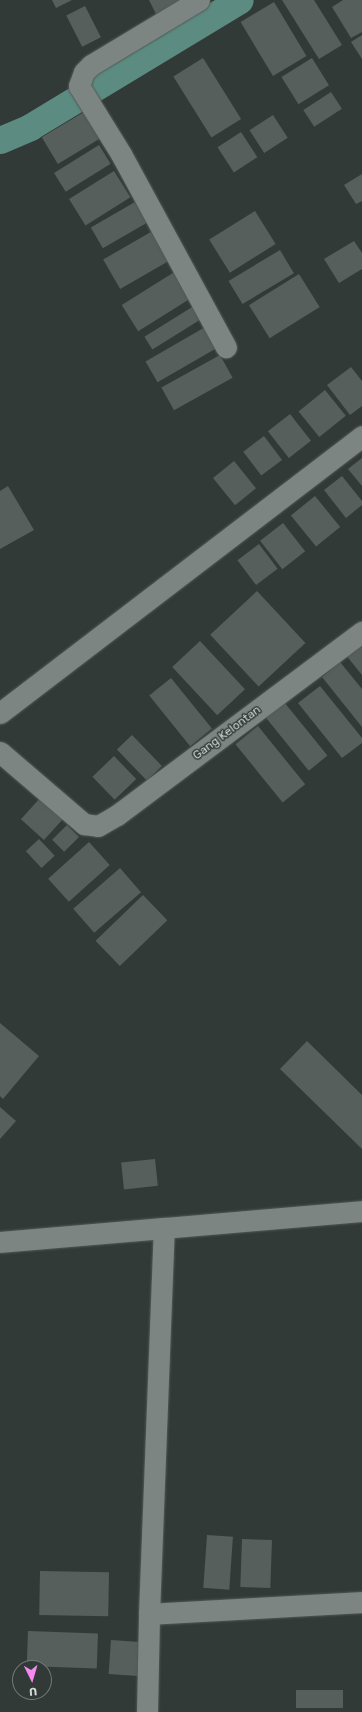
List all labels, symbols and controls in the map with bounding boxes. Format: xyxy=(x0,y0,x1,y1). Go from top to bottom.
street label: Gang Kelontan xyxy=(190,703,264,763)
north arrow xyxy=(12,1660,52,1700)
text: U xyxy=(28,1685,38,1698)

